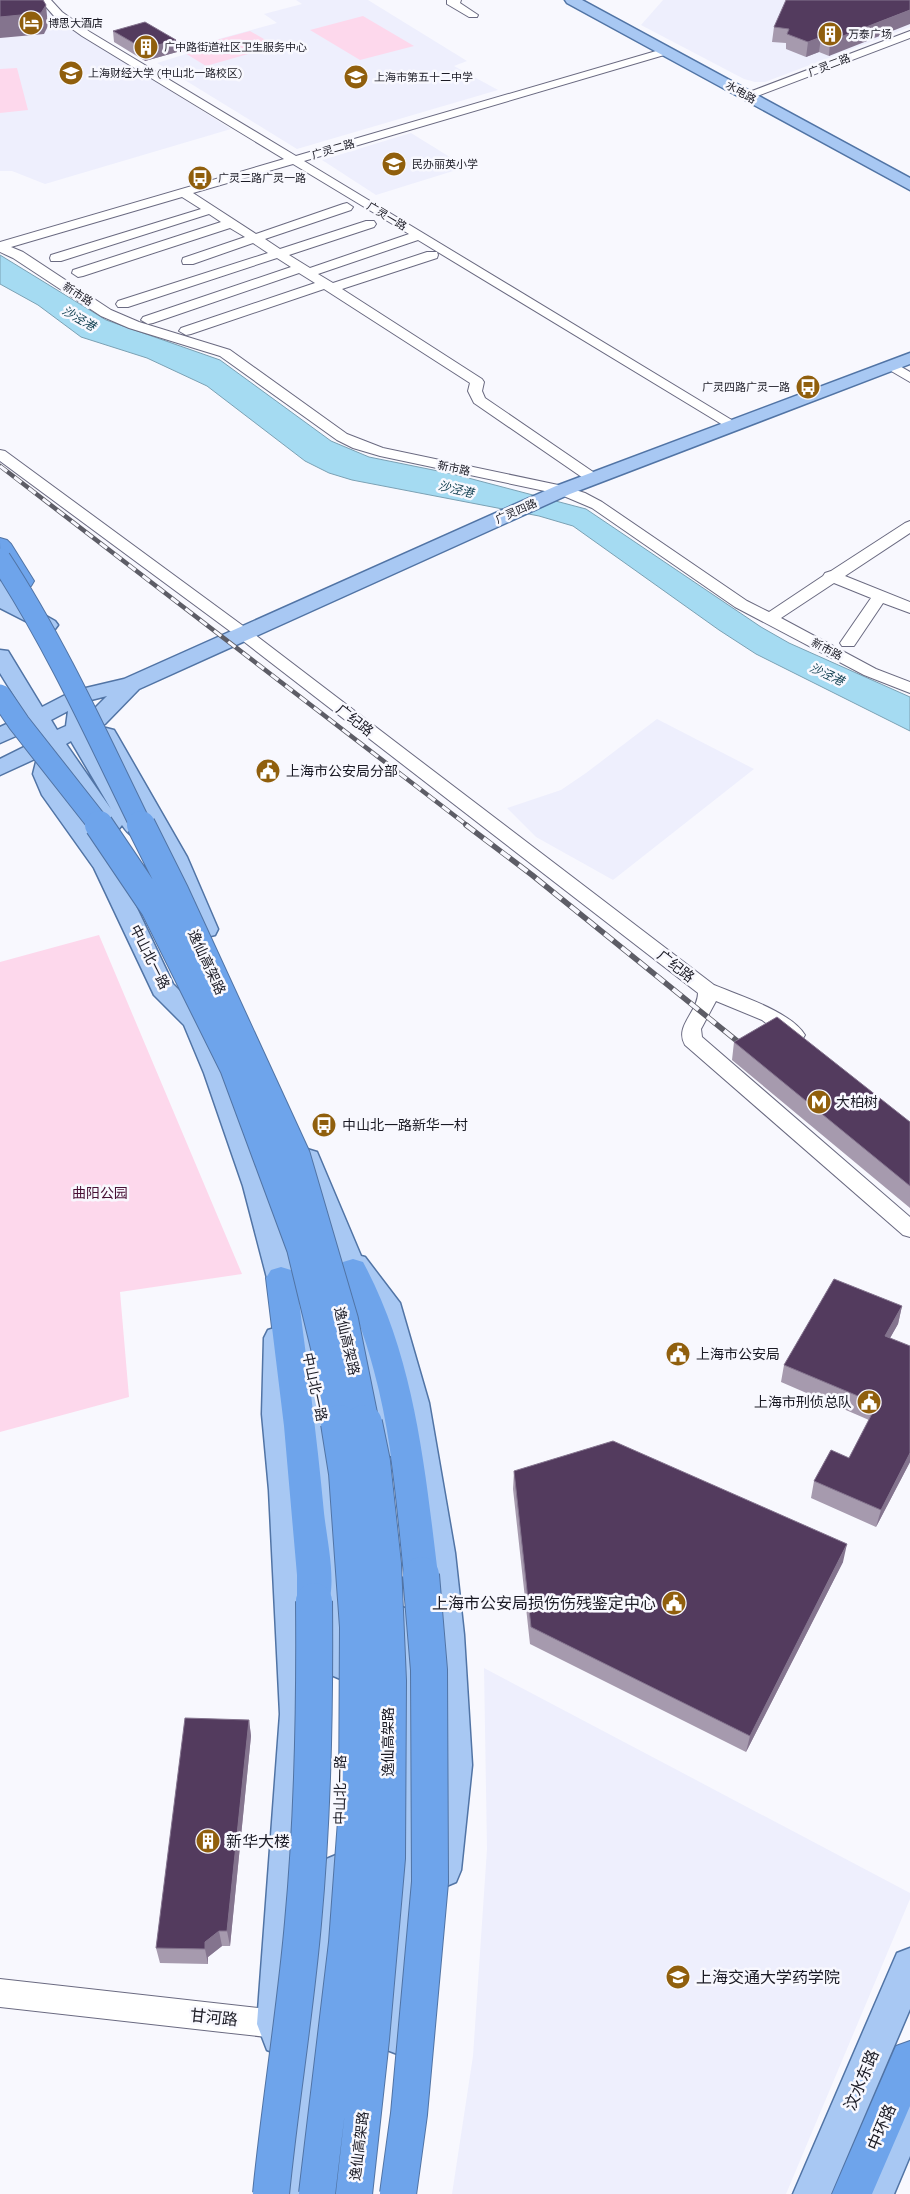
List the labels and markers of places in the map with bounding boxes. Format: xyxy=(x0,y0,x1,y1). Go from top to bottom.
hotel icon: 博思大酒店 xyxy=(18,10,44,36)
place label: 博思大酒店 xyxy=(48,16,103,30)
building icon: 万泰广场 xyxy=(817,21,843,47)
place label: 万泰广场 xyxy=(848,27,892,41)
building icon: 广中路街道社区卫生服务中心 xyxy=(133,34,159,60)
place label: 广中路街道社区卫生服务中心 xyxy=(164,40,307,54)
school or university icon: 上海财经大学 (中山北一路校区) xyxy=(58,60,84,86)
school or university icon: 上海市第五十二中学 xyxy=(343,64,369,90)
place label: 上海财经大学 (中山北一路校区) xyxy=(88,66,242,80)
place label: 上海市第五十二中学 xyxy=(374,70,473,84)
school or university icon: 民办丽英小学 xyxy=(381,151,407,177)
place label: 民办丽英小学 xyxy=(412,157,478,171)
bus stop icon: 广灵二路广灵一路 xyxy=(187,165,213,191)
place label: 广灵二路广灵一路 xyxy=(218,171,306,185)
bus stop icon: 广灵四路广灵一路 xyxy=(795,374,821,400)
place label: 广灵四路广灵一路 xyxy=(702,380,790,394)
public building icon: 上海市公安局分部 xyxy=(255,758,281,784)
place label: 上海市公安局分部 xyxy=(286,762,398,780)
metro station icon: 大柏树 xyxy=(806,1089,832,1115)
place label: 大柏树 xyxy=(836,1093,878,1111)
bus stop icon: 中山北一路新华一村 xyxy=(311,1112,337,1138)
place label: 中山北一路新华一村 xyxy=(342,1116,468,1134)
public building icon: 上海市公安局 xyxy=(665,1341,691,1367)
place label: 上海市公安局 xyxy=(696,1345,780,1363)
public building icon: 上海市刑侦总队 xyxy=(856,1389,882,1415)
place label: 上海市刑侦总队 xyxy=(754,1393,852,1411)
public building icon: 上海市公安局损伤伤残鉴定中心 xyxy=(661,1590,687,1616)
place label: 上海市公安局损伤伤残鉴定中心 xyxy=(432,1593,656,1613)
building icon: 新华大楼 xyxy=(195,1828,221,1854)
place label: 新华大楼 xyxy=(226,1831,290,1851)
school or university icon: 上海交通大学药学院 xyxy=(665,1964,691,1990)
place label: 上海交通大学药学院 xyxy=(696,1967,840,1987)

